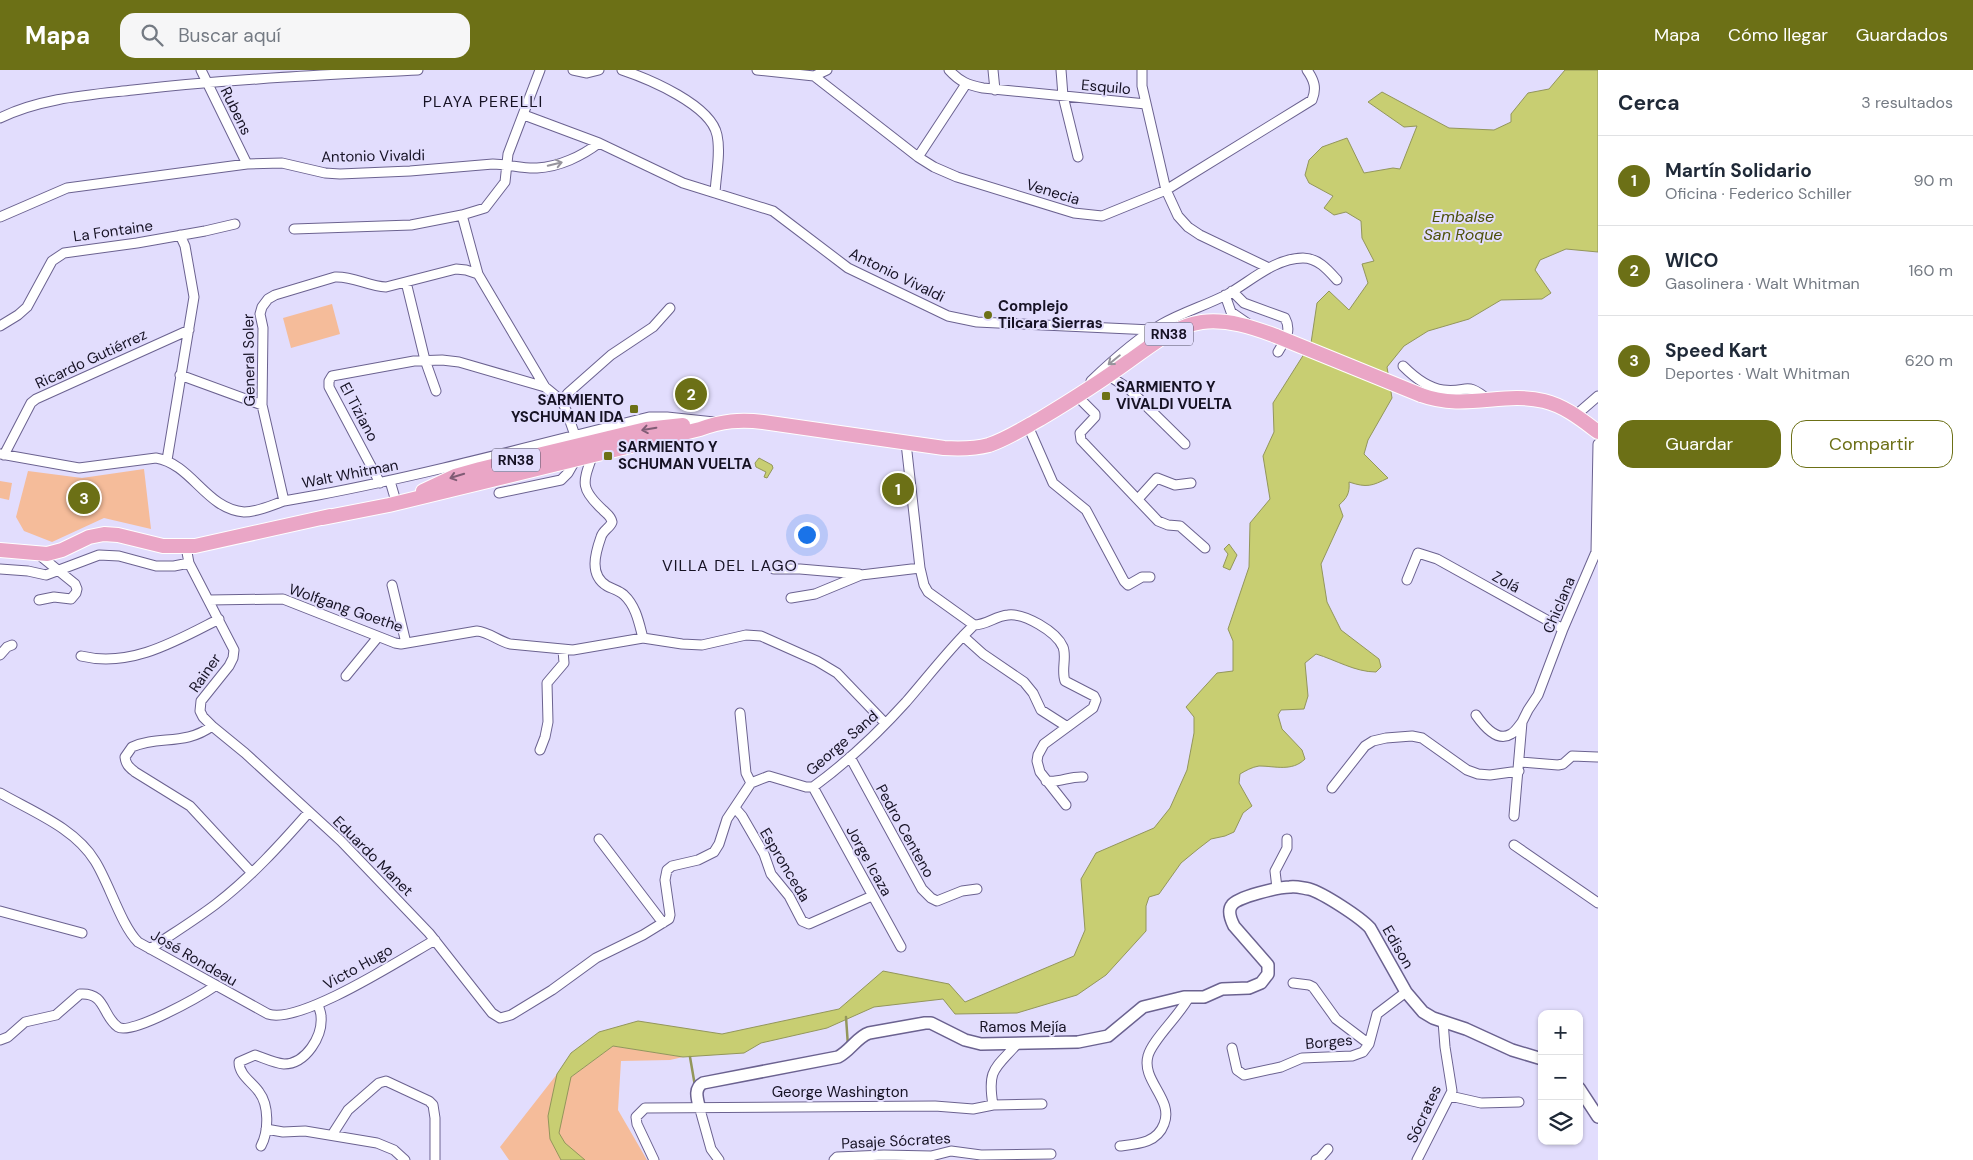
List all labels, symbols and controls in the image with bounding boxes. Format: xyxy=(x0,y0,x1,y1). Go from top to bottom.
search box xyxy=(120,13,470,58)
text: Mapa xyxy=(25,20,90,51)
icon: search xyxy=(138,21,166,49)
text: Buscar aquí xyxy=(178,23,281,48)
text: Mapa xyxy=(1654,23,1700,47)
text: Cómo llegar xyxy=(1728,23,1828,47)
text: Guardados xyxy=(1856,23,1948,47)
street label: Esquilo xyxy=(1080,75,1132,99)
street label: Rubens xyxy=(216,83,256,139)
text: Cerca xyxy=(1618,89,1680,117)
district label: PLAYA PERELLI xyxy=(423,91,543,112)
text: 3 resultados xyxy=(1861,92,1953,113)
street label: Antonio Vivaldi xyxy=(321,145,425,167)
text: Martín Solidario xyxy=(1665,158,1812,183)
one-way arrow xyxy=(546,159,562,169)
text: 1 xyxy=(1631,170,1637,191)
text: 90 m xyxy=(1913,170,1953,191)
street label: Venecia xyxy=(1024,174,1082,210)
text: Oficina · Federico Schiller xyxy=(1665,183,1852,204)
water label: Embalse San Roque xyxy=(1424,206,1502,245)
street label: La Fontaine xyxy=(72,216,154,246)
street label: Antonio Vivaldi xyxy=(846,243,948,307)
text: WICO xyxy=(1665,248,1718,273)
text: 2 xyxy=(1629,260,1639,281)
text: 160 m xyxy=(1909,260,1953,281)
text: Gasolinera · Walt Whitman xyxy=(1665,273,1860,294)
place label: Complejo Tilcara Sierras xyxy=(998,296,1103,333)
marker: Complejo Tilcara Sierras xyxy=(982,309,994,321)
street label: General Soler xyxy=(238,313,260,407)
road number: RN38 xyxy=(1145,322,1193,346)
street label: Ricardo Gutiérrez xyxy=(32,324,150,394)
text: Speed Kart xyxy=(1665,338,1768,363)
text: 3 xyxy=(1629,350,1639,371)
text: 620 m xyxy=(1905,350,1953,371)
one-way arrow xyxy=(1108,355,1121,366)
text: Deportes · Walt Whitman xyxy=(1665,363,1850,384)
pin: 2 xyxy=(675,375,707,413)
place label: SARMIENTO Y VIVALDI VUELTA xyxy=(1116,377,1232,414)
street label: El Tiziano xyxy=(335,379,383,445)
place label: SARMIENTO YSCHUMAN IDA xyxy=(511,390,624,427)
marker: SARMIENTO Y VIVALDI VUELTA xyxy=(1100,390,1112,402)
marker: SARMIENTO YSCHUMAN IDA xyxy=(628,403,640,415)
button: Guardar xyxy=(1618,420,1781,468)
button: Compartir xyxy=(1791,420,1953,468)
one-way arrow xyxy=(641,424,657,434)
place label: SARMIENTO Y SCHUMAN VUELTA xyxy=(618,437,753,474)
road number: RN38 xyxy=(492,448,540,472)
marker: SARMIENTO Y SCHUMAN VUELTA xyxy=(602,450,614,462)
street label: Walt Whitman xyxy=(300,455,400,493)
pin: 1 xyxy=(882,470,914,508)
one-way arrow xyxy=(450,471,466,481)
pin: 3 xyxy=(68,479,100,517)
your location xyxy=(794,522,820,548)
district label: VILLA DEL LAGO xyxy=(662,555,798,576)
street label: Zolá xyxy=(1489,566,1523,598)
street label: Chiclana xyxy=(1538,574,1580,636)
street label: Wolfgang Goethe xyxy=(286,579,406,637)
street label: Rainer xyxy=(184,649,226,696)
street label: George Sand xyxy=(802,706,882,780)
street label: Pedro Centeno xyxy=(871,781,939,881)
street label: Eduardo Manet xyxy=(329,812,418,901)
street label: Jorge Icaza xyxy=(841,822,897,900)
street label: Espronceda xyxy=(755,824,815,906)
street label: Edison xyxy=(1378,922,1418,972)
street label: José Rondeau xyxy=(147,925,241,991)
street label: Victo Hugo xyxy=(320,940,396,994)
map controls xyxy=(1538,1010,1583,1145)
button: + xyxy=(1538,1010,1583,1055)
street label: Ramos Mejía xyxy=(980,1017,1066,1037)
street label: Borges xyxy=(1304,1030,1354,1054)
button: − xyxy=(1538,1055,1583,1100)
street label: George Washington xyxy=(772,1082,908,1102)
street label: Sócrates xyxy=(1402,1082,1446,1146)
button: layers xyxy=(1538,1100,1583,1145)
street label: Pasaje Sócrates xyxy=(841,1128,951,1154)

